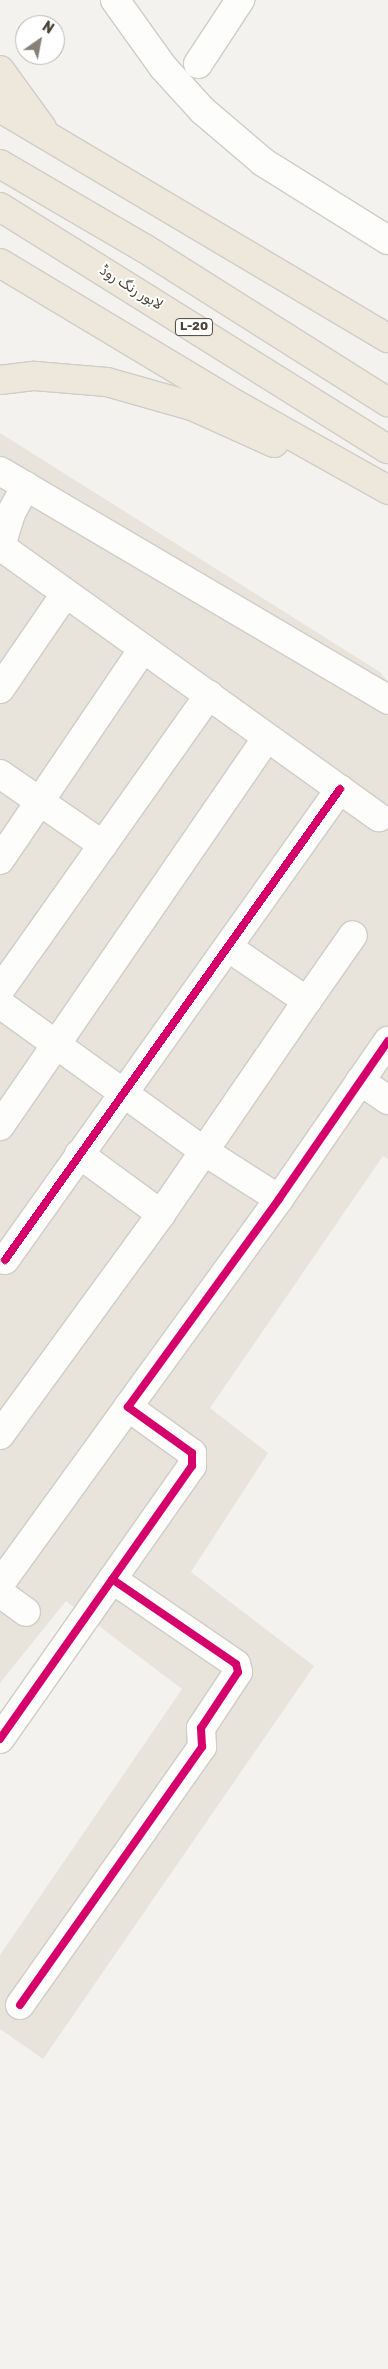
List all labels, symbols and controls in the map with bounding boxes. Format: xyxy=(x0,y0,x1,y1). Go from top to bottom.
north arrow xyxy=(15,15,65,65)
text: N xyxy=(39,18,57,38)
street label: لاہور رنگ روڈ xyxy=(96,262,166,314)
road number: L-20 xyxy=(174,318,214,337)

